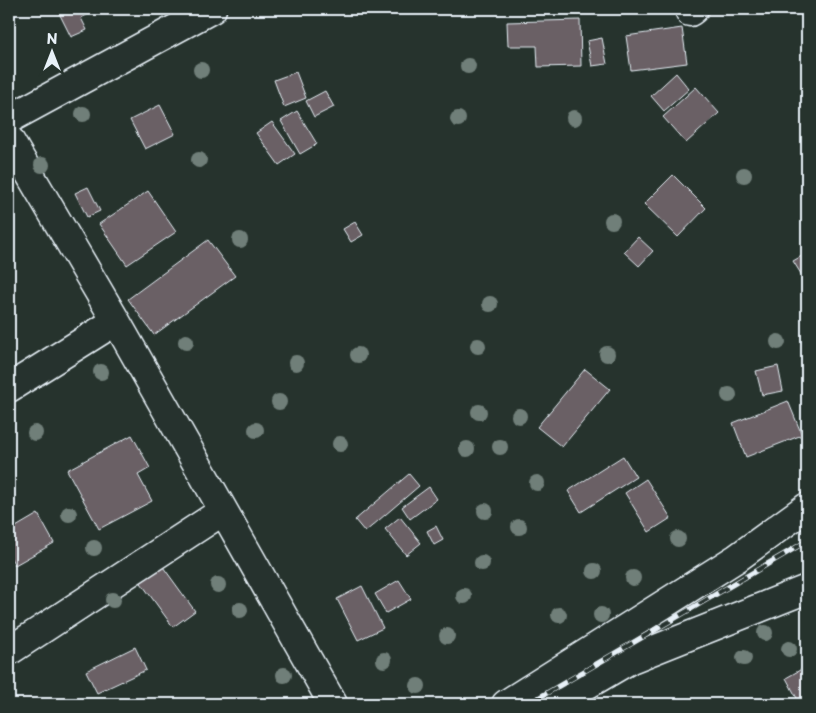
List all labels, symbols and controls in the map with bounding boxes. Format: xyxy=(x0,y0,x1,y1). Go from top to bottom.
north arrow xyxy=(28,28,78,78)
text: N xyxy=(46,28,58,49)

